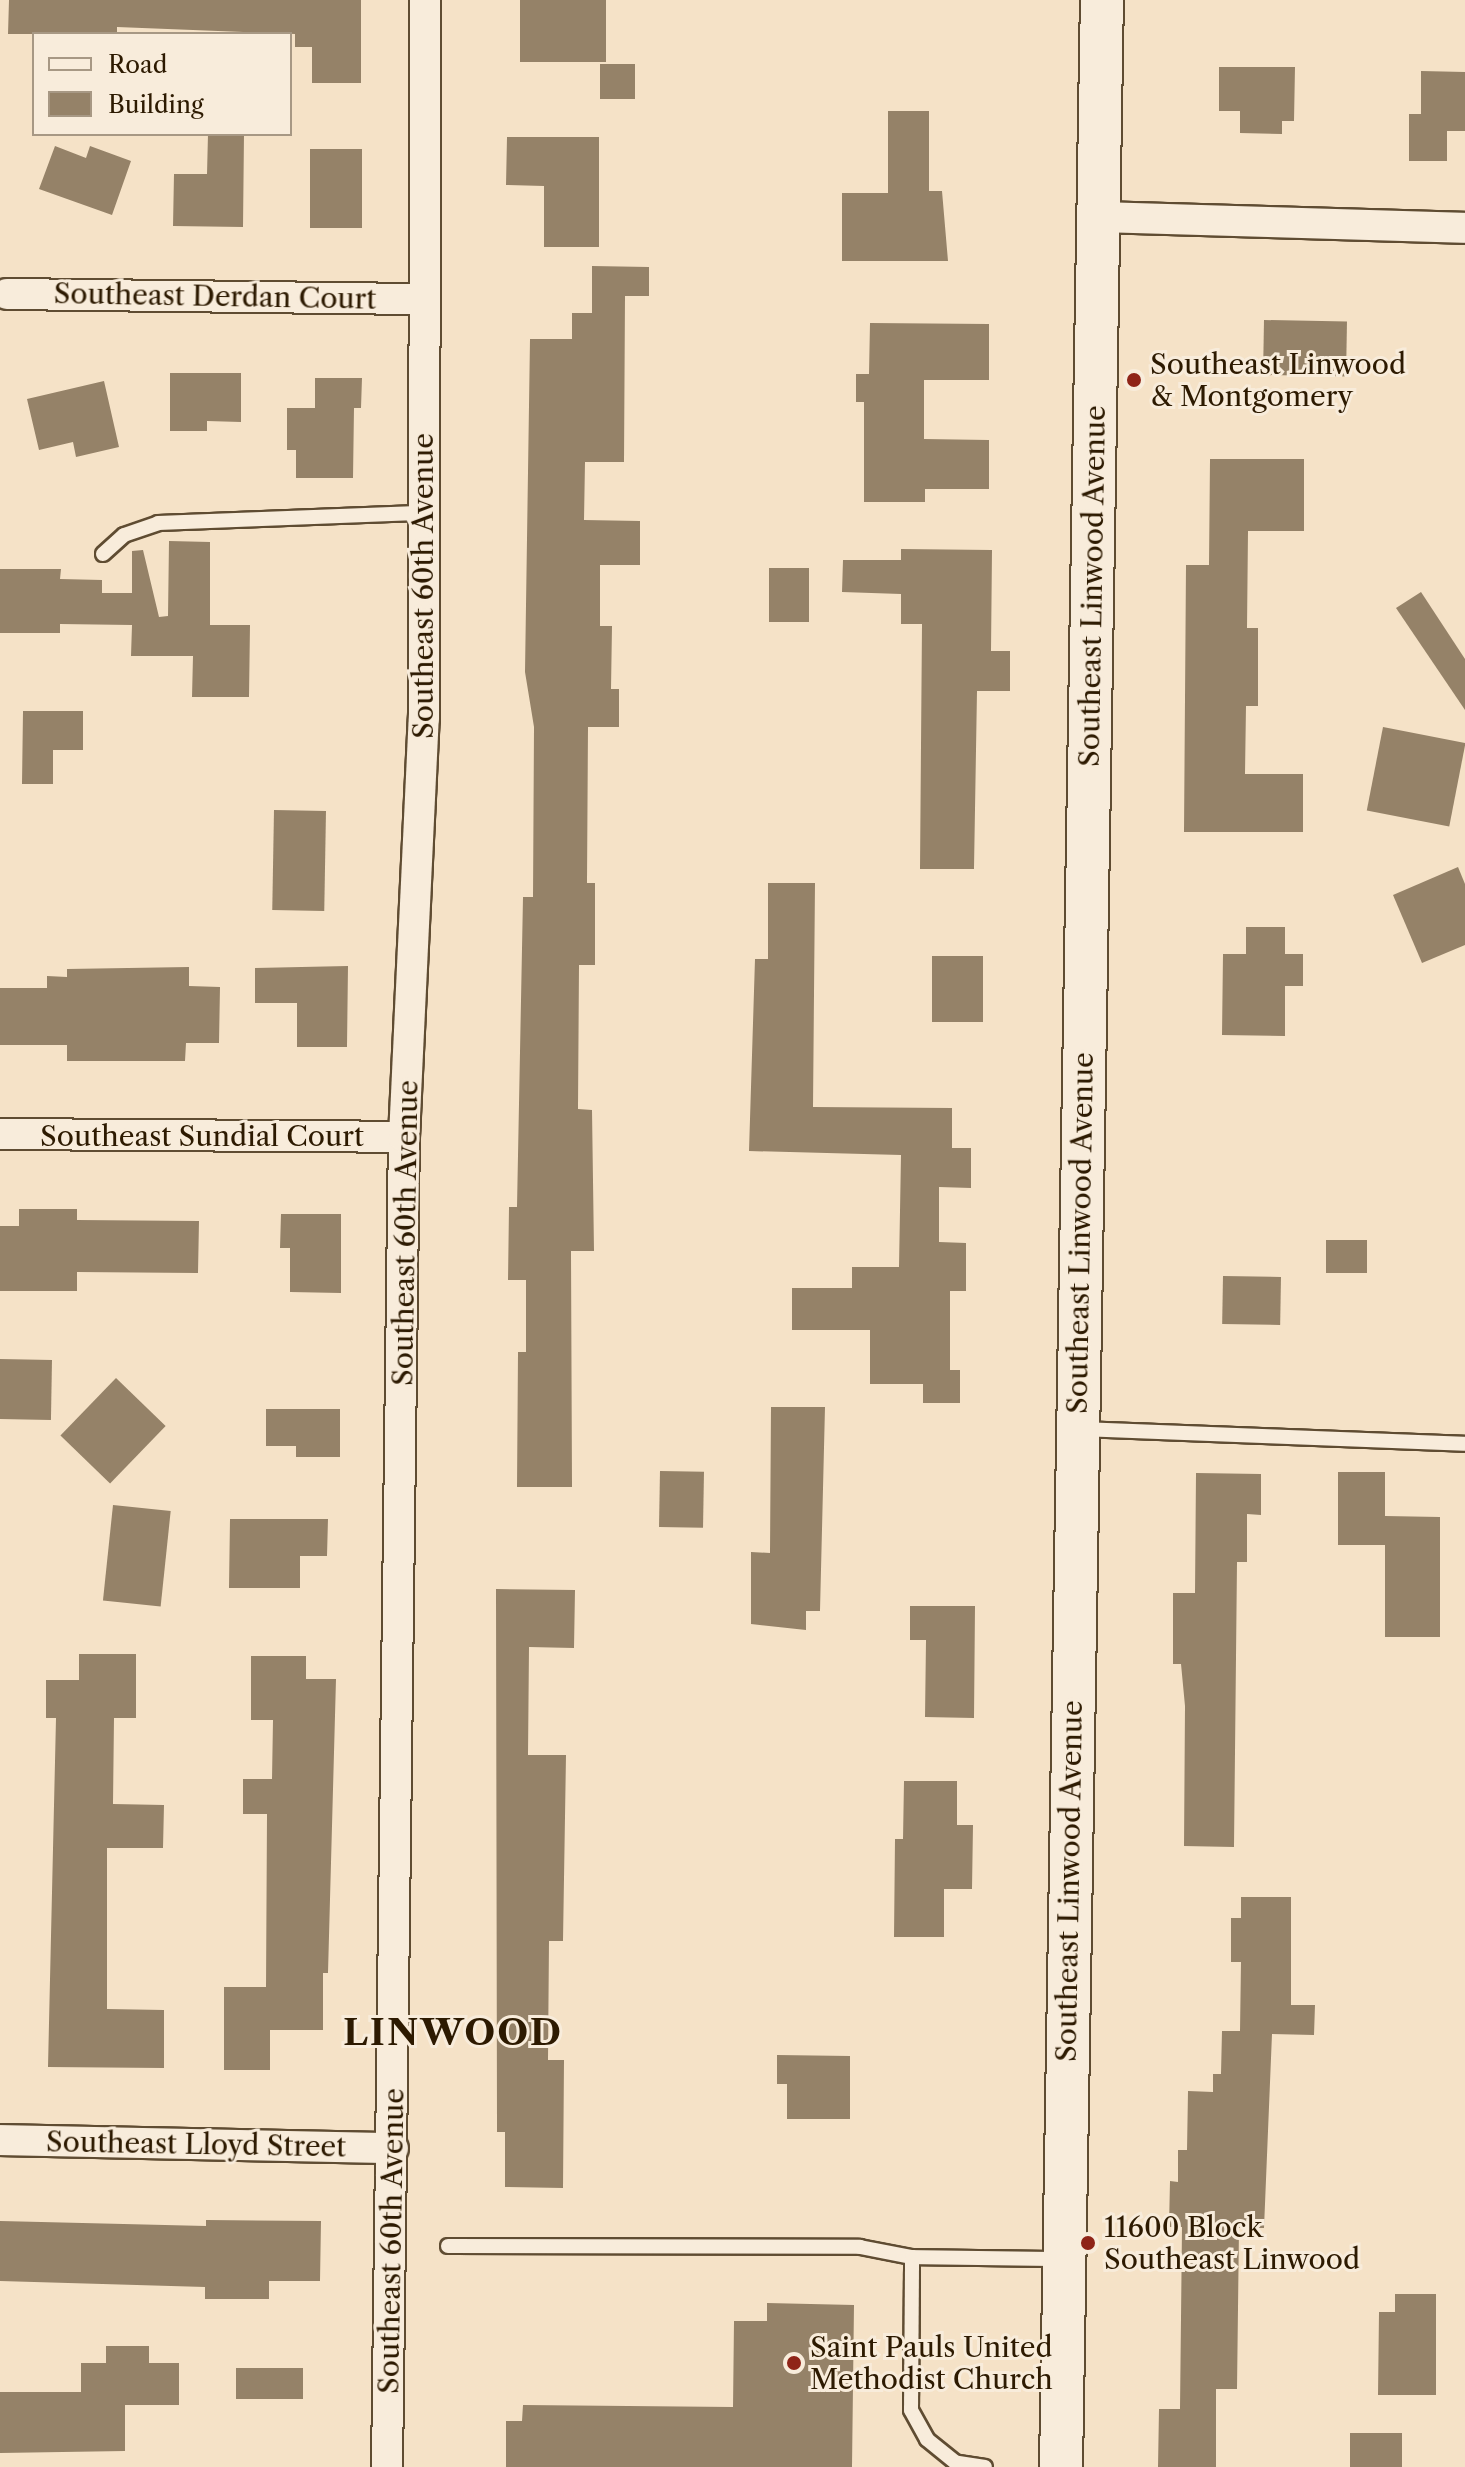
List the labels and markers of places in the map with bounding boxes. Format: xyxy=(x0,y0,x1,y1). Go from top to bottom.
place label: Southeast Linwood & Montgomery xyxy=(1150,347,1406,413)
marker: Southeast Linwood & Montgomery xyxy=(1125,371,1143,389)
place label: 11600 Block Southeast Linwood xyxy=(1104,2210,1360,2276)
marker: 11600 Block Southeast Linwood xyxy=(1079,2234,1097,2252)
place label: Saint Pauls United Methodist Church xyxy=(810,2330,1053,2396)
marker: Saint Pauls United Methodist Church xyxy=(785,2354,803,2372)

